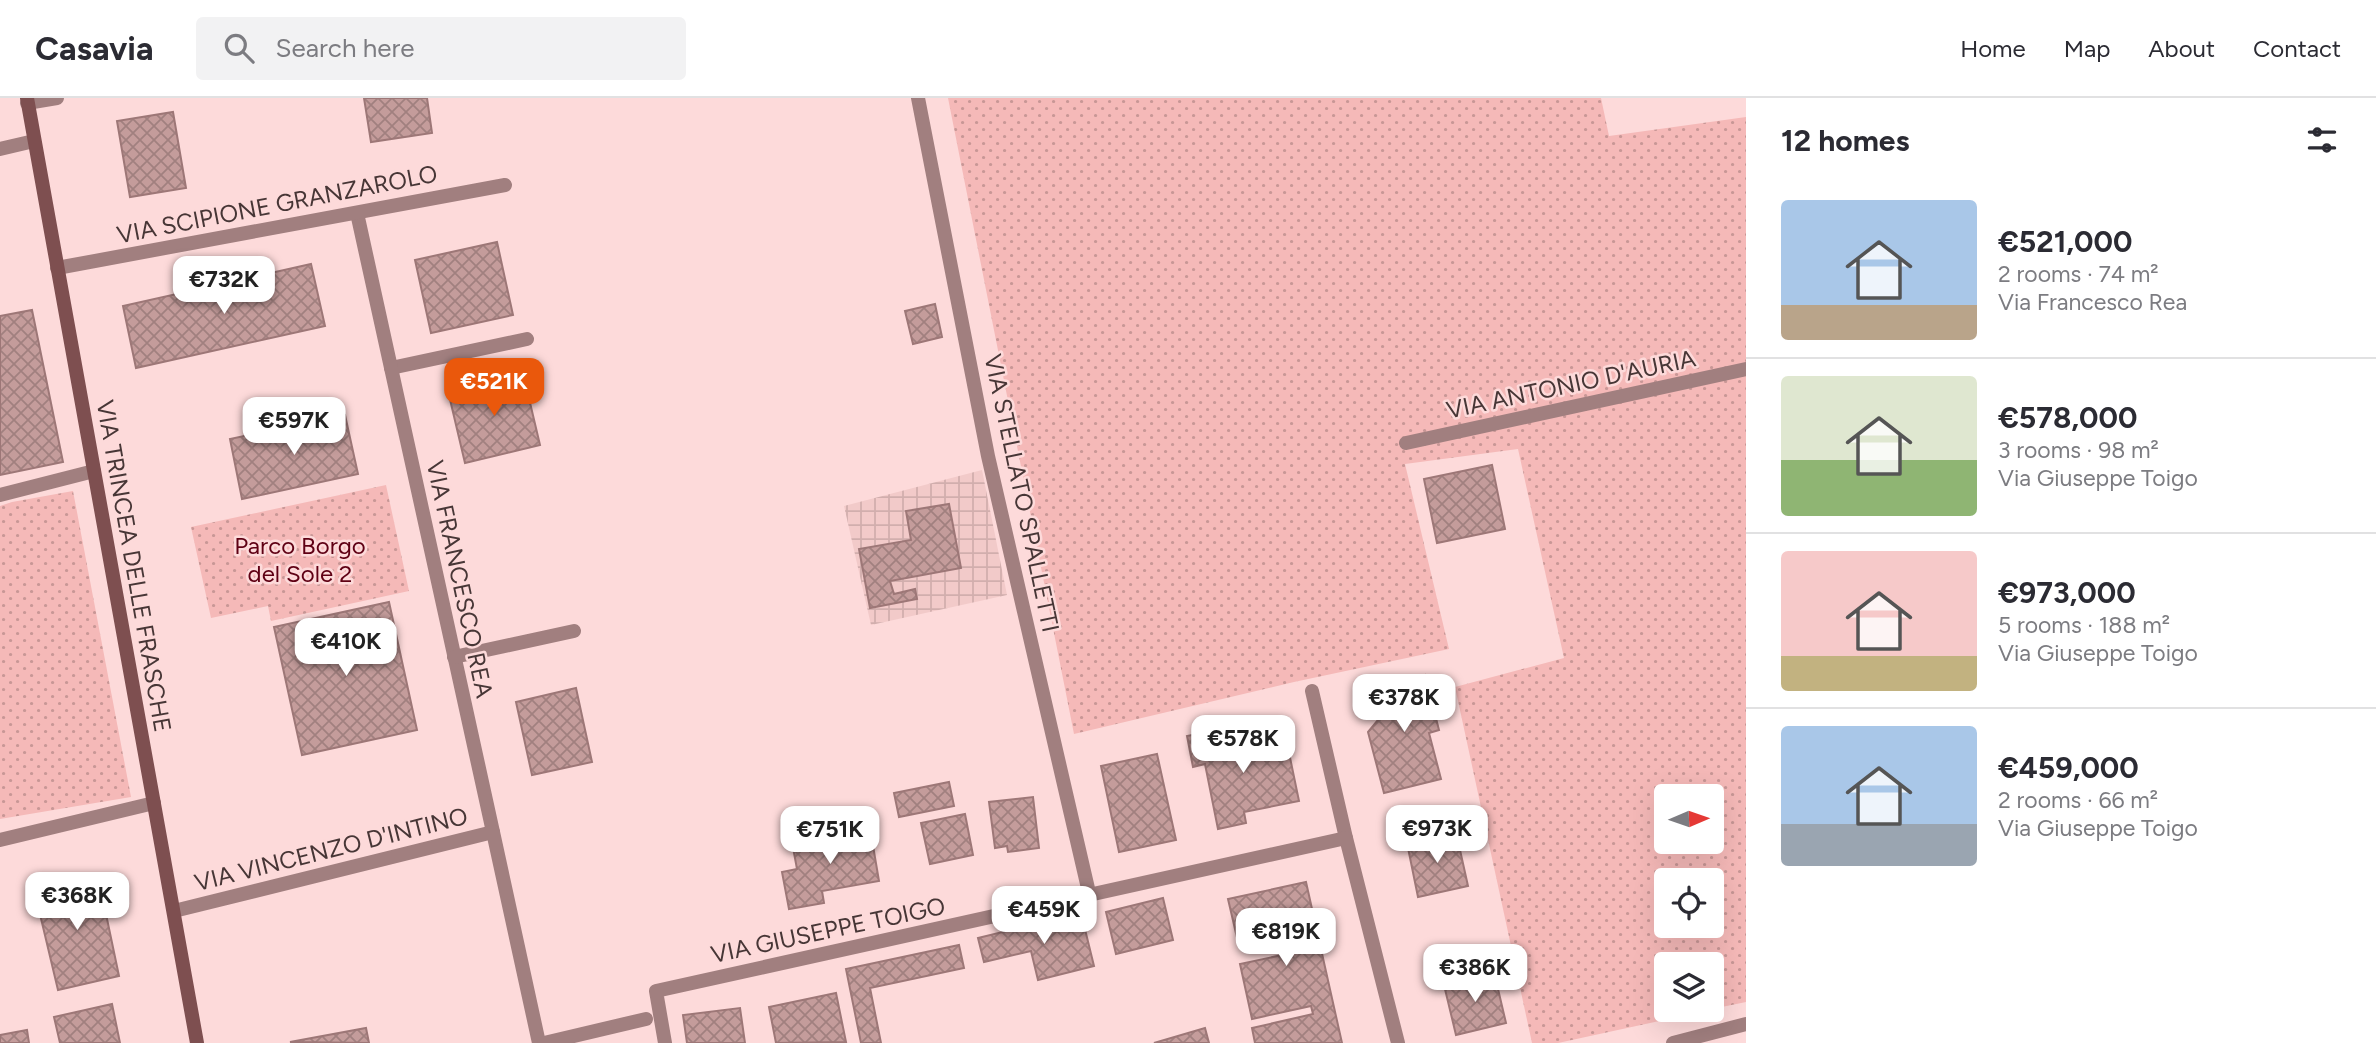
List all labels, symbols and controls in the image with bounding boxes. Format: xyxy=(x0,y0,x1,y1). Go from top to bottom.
search box xyxy=(196,17,686,80)
text: Casavia xyxy=(35,29,154,68)
icon: search xyxy=(220,29,258,67)
text: Search here xyxy=(276,32,415,64)
text: Home xyxy=(1960,34,2026,63)
text: Map xyxy=(2064,34,2110,63)
text: About xyxy=(2148,34,2215,63)
text: Contact xyxy=(2253,34,2341,63)
icon: filters xyxy=(2303,121,2341,159)
text: 12 homes xyxy=(1781,122,1909,159)
street label: VIA SCIPIONE GRANZAROLO xyxy=(114,159,440,249)
text: €521,000 xyxy=(1998,223,2132,260)
icon: home xyxy=(1837,228,1921,312)
pin: €732K xyxy=(175,256,273,316)
text: 2 rooms · 74 m² xyxy=(1998,260,2159,288)
text: €732K xyxy=(189,265,259,293)
text: Via Francesco Rea xyxy=(1998,288,2187,316)
street label: VIA ANTONIO D'AURIA xyxy=(1444,343,1699,425)
street label: VIA STELLATO SPALLETTI xyxy=(978,351,1066,635)
pin: €521K xyxy=(445,358,543,418)
text: €521K xyxy=(460,367,528,395)
street label: VIA TRINCEA DELLE FRASCHE xyxy=(90,398,178,734)
pin: €597K xyxy=(245,398,343,457)
text: €578,000 xyxy=(1998,399,2137,436)
icon: home xyxy=(1837,404,1921,488)
text: €597K xyxy=(259,406,329,434)
text: 3 rooms · 98 m² xyxy=(1998,436,2159,464)
street label: VIA FRANCESCO REA xyxy=(421,458,499,701)
text: Via Giuseppe Toigo xyxy=(1998,464,2198,492)
park label: Parco Borgo del Sole 2 xyxy=(234,531,366,588)
text: €973,000 xyxy=(1998,574,2136,611)
icon: home xyxy=(1837,579,1921,663)
text: 5 rooms · 188 m² xyxy=(1998,611,2170,639)
pin: €410K xyxy=(297,618,395,678)
text: €410K xyxy=(311,627,381,655)
text: Via Giuseppe Toigo xyxy=(1998,639,2198,667)
pin: €378K xyxy=(1355,674,1453,734)
text: €378K xyxy=(1369,683,1439,711)
pin: €578K xyxy=(1194,716,1292,775)
text: €578K xyxy=(1207,724,1279,752)
text: €459,000 xyxy=(1998,749,2139,786)
icon: home xyxy=(1837,754,1921,838)
north arrow xyxy=(1654,784,1724,854)
map controls xyxy=(1654,784,1724,1022)
text: 2 rooms · 66 m² xyxy=(1998,786,2158,814)
street label: VIA VINCENZO D'INTINO xyxy=(191,801,471,897)
pin: €751K xyxy=(781,806,879,866)
pin: €973K xyxy=(1388,806,1486,865)
text: €973K xyxy=(1402,814,1472,842)
text: Via Giuseppe Toigo xyxy=(1998,814,2198,842)
text: €751K xyxy=(796,815,864,843)
button: locate xyxy=(1654,868,1724,938)
pin: €368K xyxy=(28,872,126,932)
text: €368K xyxy=(41,881,113,909)
pin: €459K xyxy=(995,886,1093,946)
street label: VIA GIUSEPPE TOIGO xyxy=(708,891,948,969)
text: €459K xyxy=(1008,895,1080,923)
pin: €819K xyxy=(1237,908,1335,968)
text: €819K xyxy=(1252,917,1320,945)
pin: €386K xyxy=(1426,944,1524,1004)
button: layers xyxy=(1654,952,1724,1022)
text: €386K xyxy=(1439,953,1511,981)

